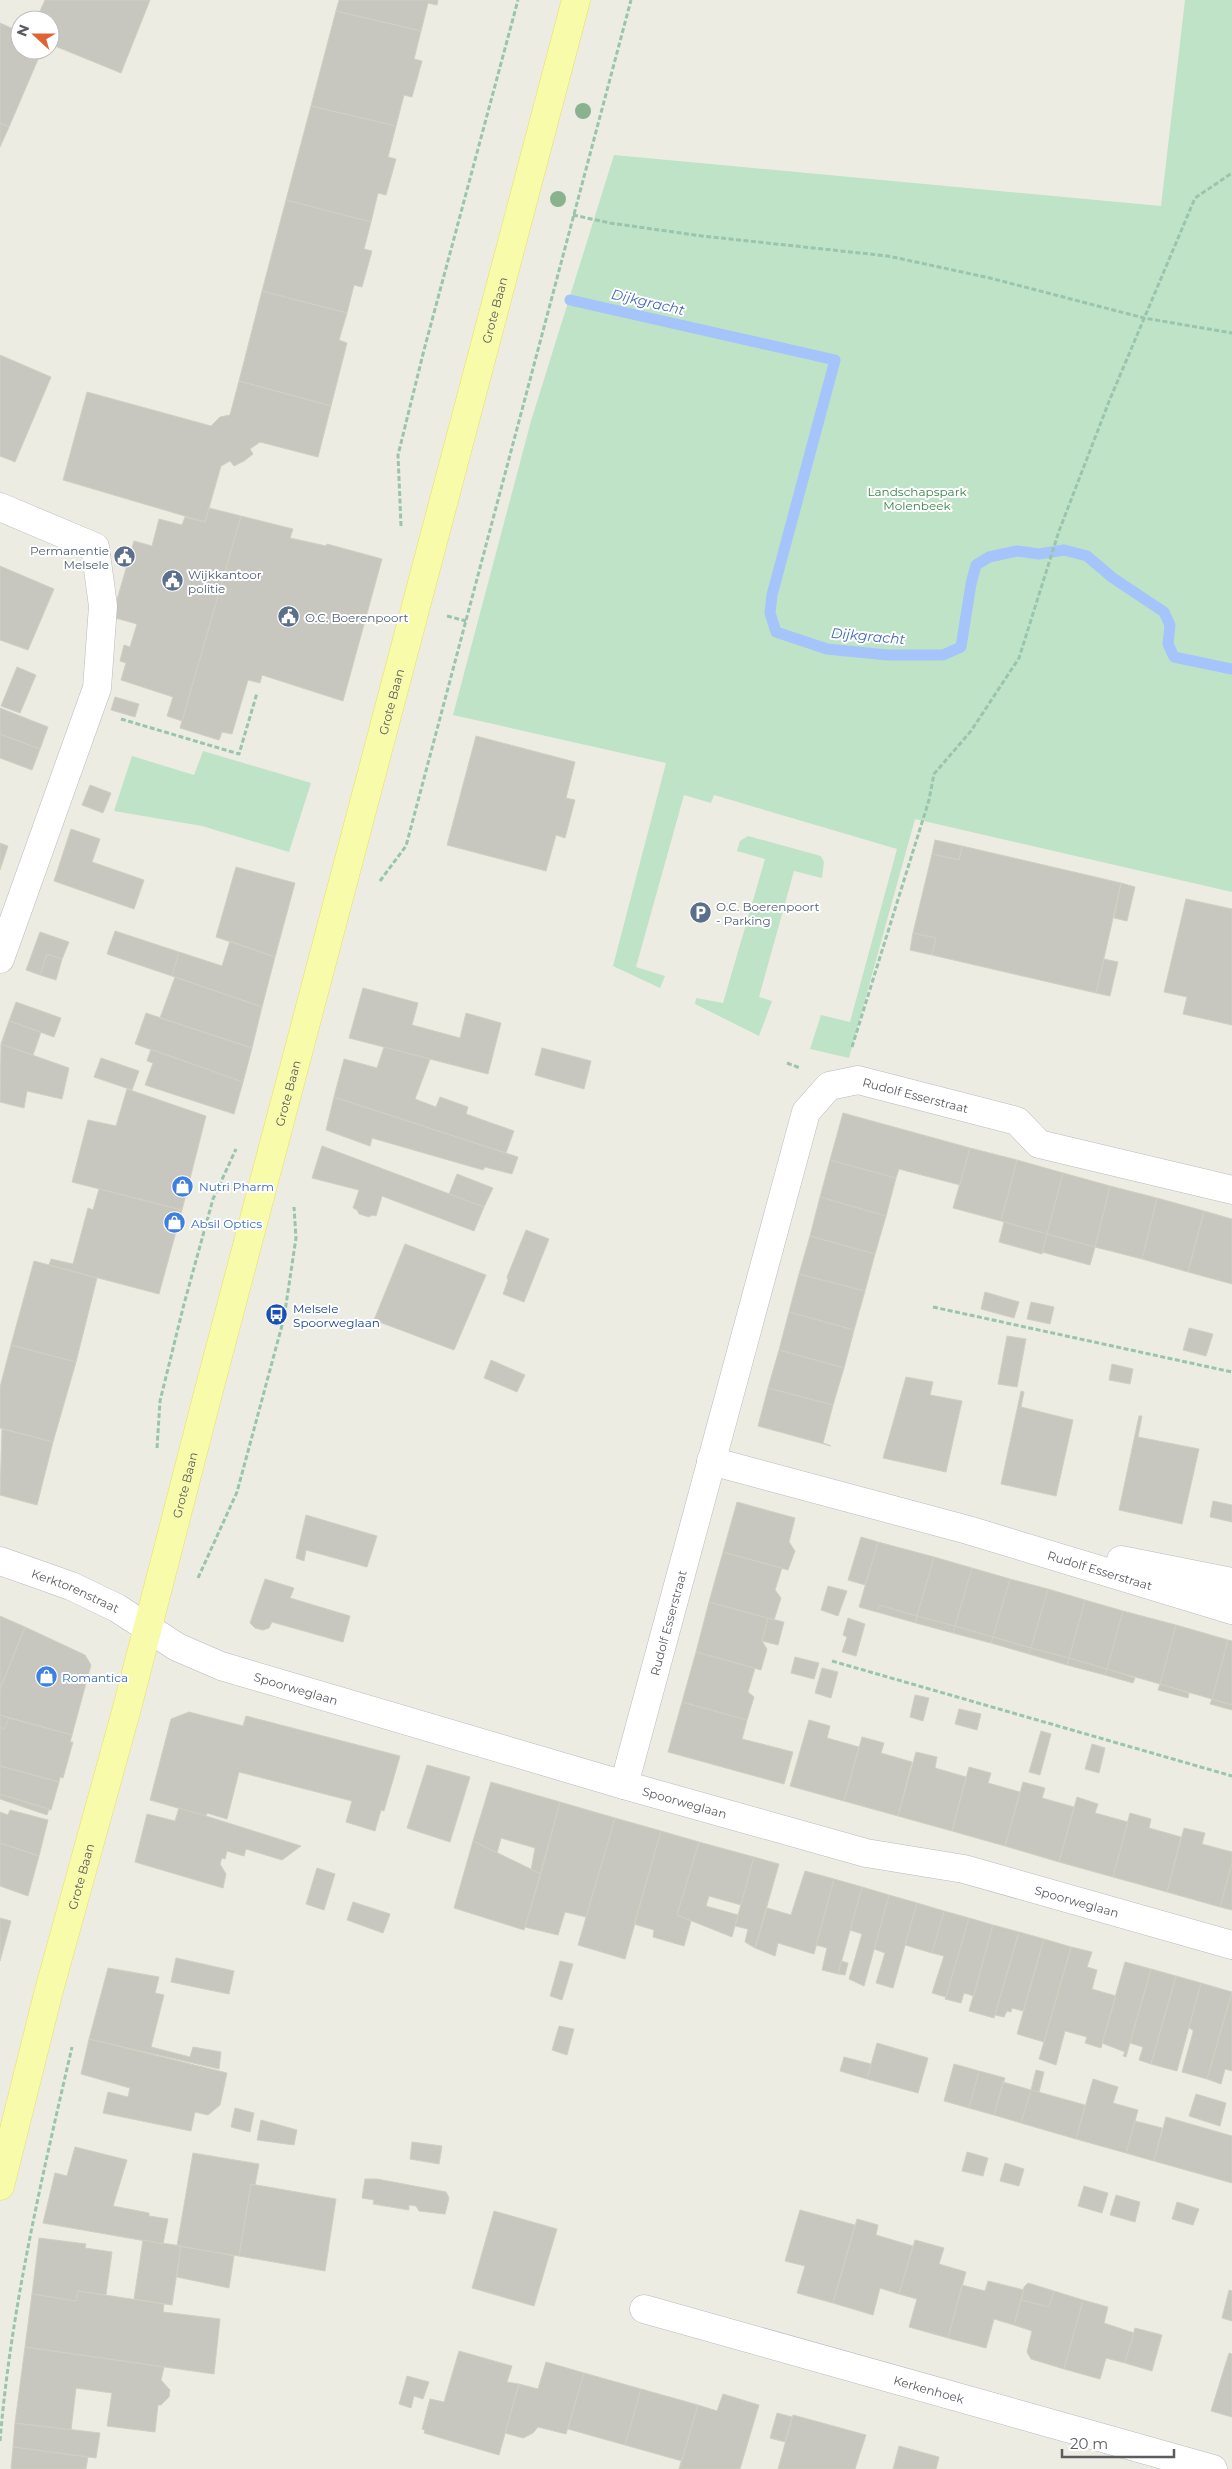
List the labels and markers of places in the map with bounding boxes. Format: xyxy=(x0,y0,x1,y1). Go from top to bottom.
place label: Permanentie Melsele xyxy=(30,543,109,572)
public building icon: Permanentie Melsele xyxy=(113,545,137,569)
place label: Wijkkantoor politie xyxy=(188,567,262,596)
public building icon: Wijkkantoor politie xyxy=(160,569,184,593)
public building icon: O.C. Boerenpoort xyxy=(277,605,301,629)
place label: O.C. Boerenpoort xyxy=(305,610,409,625)
place label: O.C. Boerenpoort - Parking xyxy=(716,899,820,928)
parking icon: O.C. Boerenpoort - Parking xyxy=(688,901,712,925)
shop icon: Nutri Pharm xyxy=(171,1174,195,1198)
place label: Nutri Pharm xyxy=(199,1179,274,1194)
shop icon: Absil Optics xyxy=(163,1211,187,1235)
place label: Absil Optics xyxy=(191,1216,262,1231)
place label: Melsele Spoorweglaan xyxy=(293,1301,380,1330)
bus stop icon: Melsele Spoorweglaan xyxy=(265,1303,289,1327)
shop icon: Romantica xyxy=(34,1665,58,1689)
place label: Romantica xyxy=(62,1670,128,1685)

